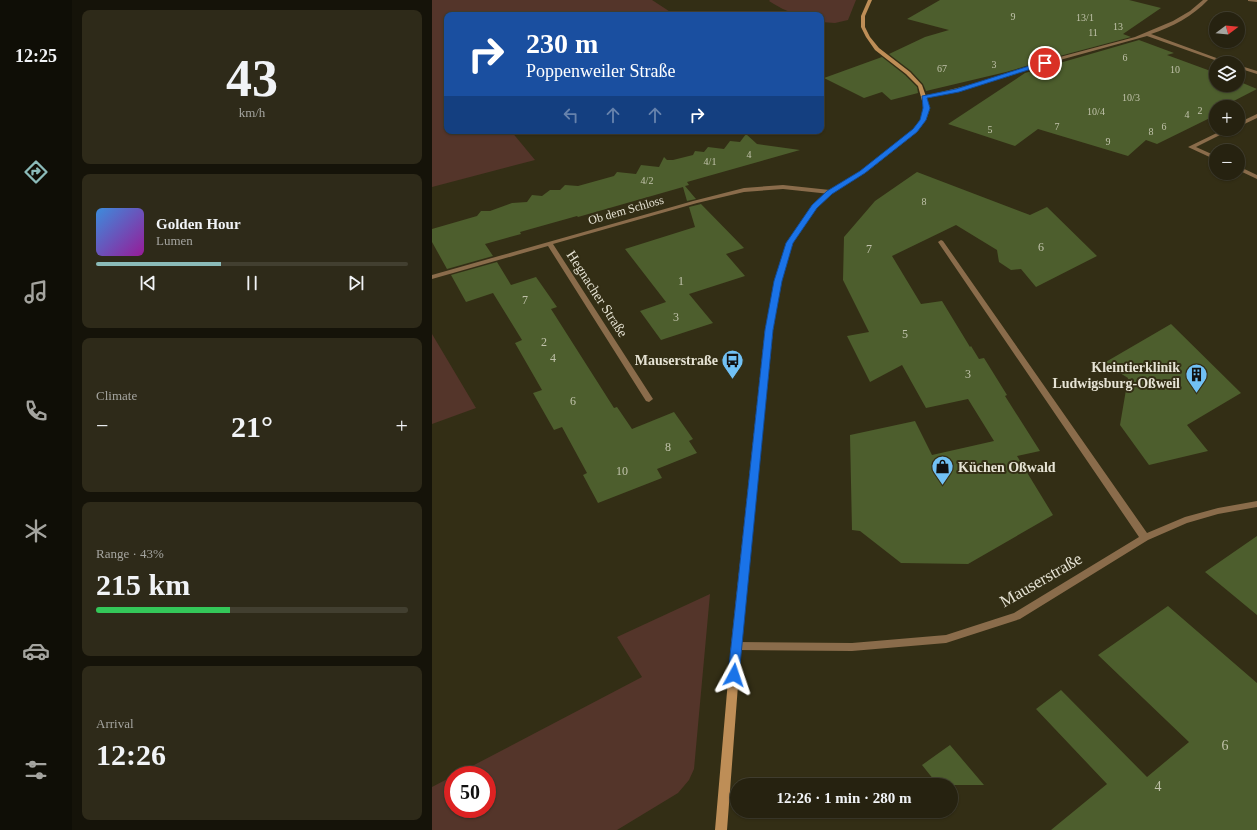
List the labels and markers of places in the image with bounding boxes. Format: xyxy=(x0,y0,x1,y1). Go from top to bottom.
pin xyxy=(1028,46,1062,80)
bus stop icon: Mauserstraße xyxy=(720,347,746,380)
place label: Mauserstraße xyxy=(635,353,718,368)
place label: Kleintierklinik Ludwigsburg-Oßweil xyxy=(1052,360,1180,391)
building icon: Kleintierklinik Ludwigsburg-Oßweil xyxy=(1183,362,1209,395)
shop icon: Küchen Oßwald xyxy=(930,454,956,487)
place label: Küchen Oßwald xyxy=(958,460,1056,475)

